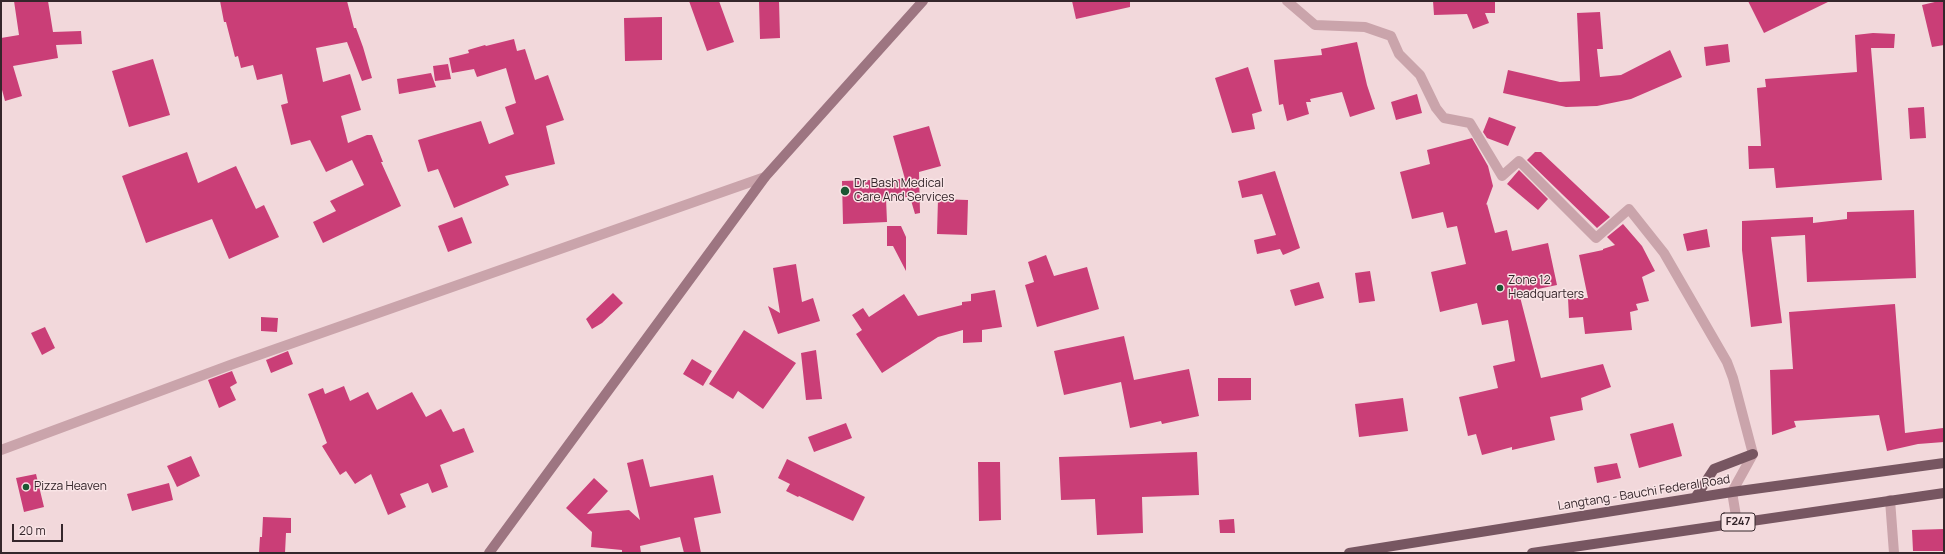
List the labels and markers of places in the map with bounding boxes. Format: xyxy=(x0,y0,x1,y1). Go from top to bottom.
place label: Dr. Bash Medical Care And Services xyxy=(854,177,954,205)
marker: Dr. Bash Medical Care And Services xyxy=(839,185,851,197)
place label: Zone 12 Headquarters xyxy=(1508,274,1584,302)
marker: Zone 12 Headquarters xyxy=(1495,283,1505,293)
place label: Pizza Heaven xyxy=(34,480,107,494)
marker: Pizza Heaven xyxy=(21,482,31,492)

